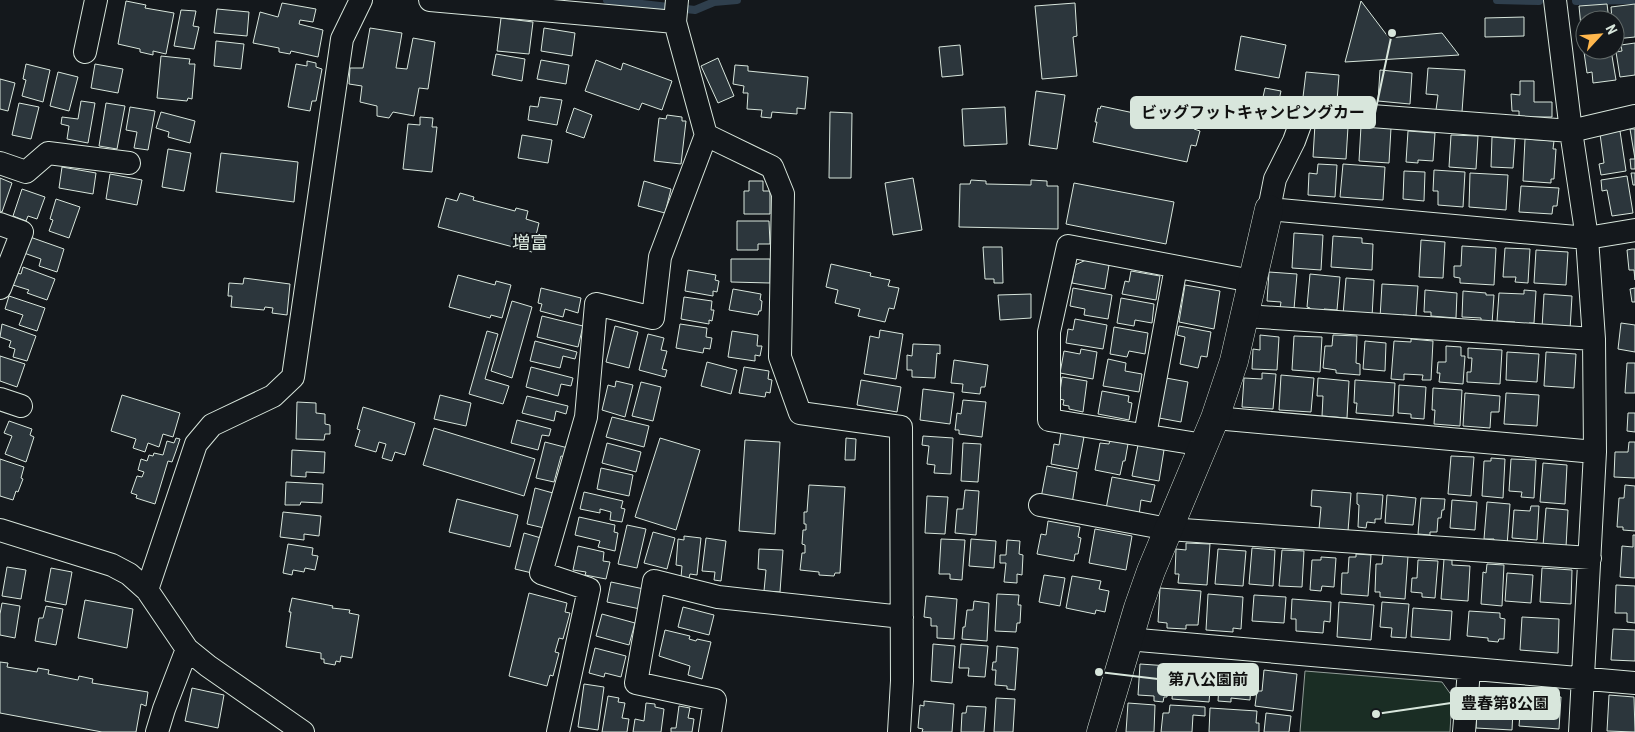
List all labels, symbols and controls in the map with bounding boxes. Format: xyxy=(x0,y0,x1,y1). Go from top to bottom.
north arrow xyxy=(1575,10,1625,60)
text: N xyxy=(1603,22,1621,37)
callout: ビッグフットキャンピングカー xyxy=(1131,97,1375,128)
text: ビッグフットキャンピングカー xyxy=(1141,103,1365,122)
district label: 増富 xyxy=(512,232,548,253)
callout: 第八公園前 xyxy=(1158,664,1258,695)
text: 第八公園前 xyxy=(1168,670,1248,689)
callout: 豊春第8公園 xyxy=(1451,688,1559,719)
text: 豊春第8公園 xyxy=(1461,694,1549,713)

